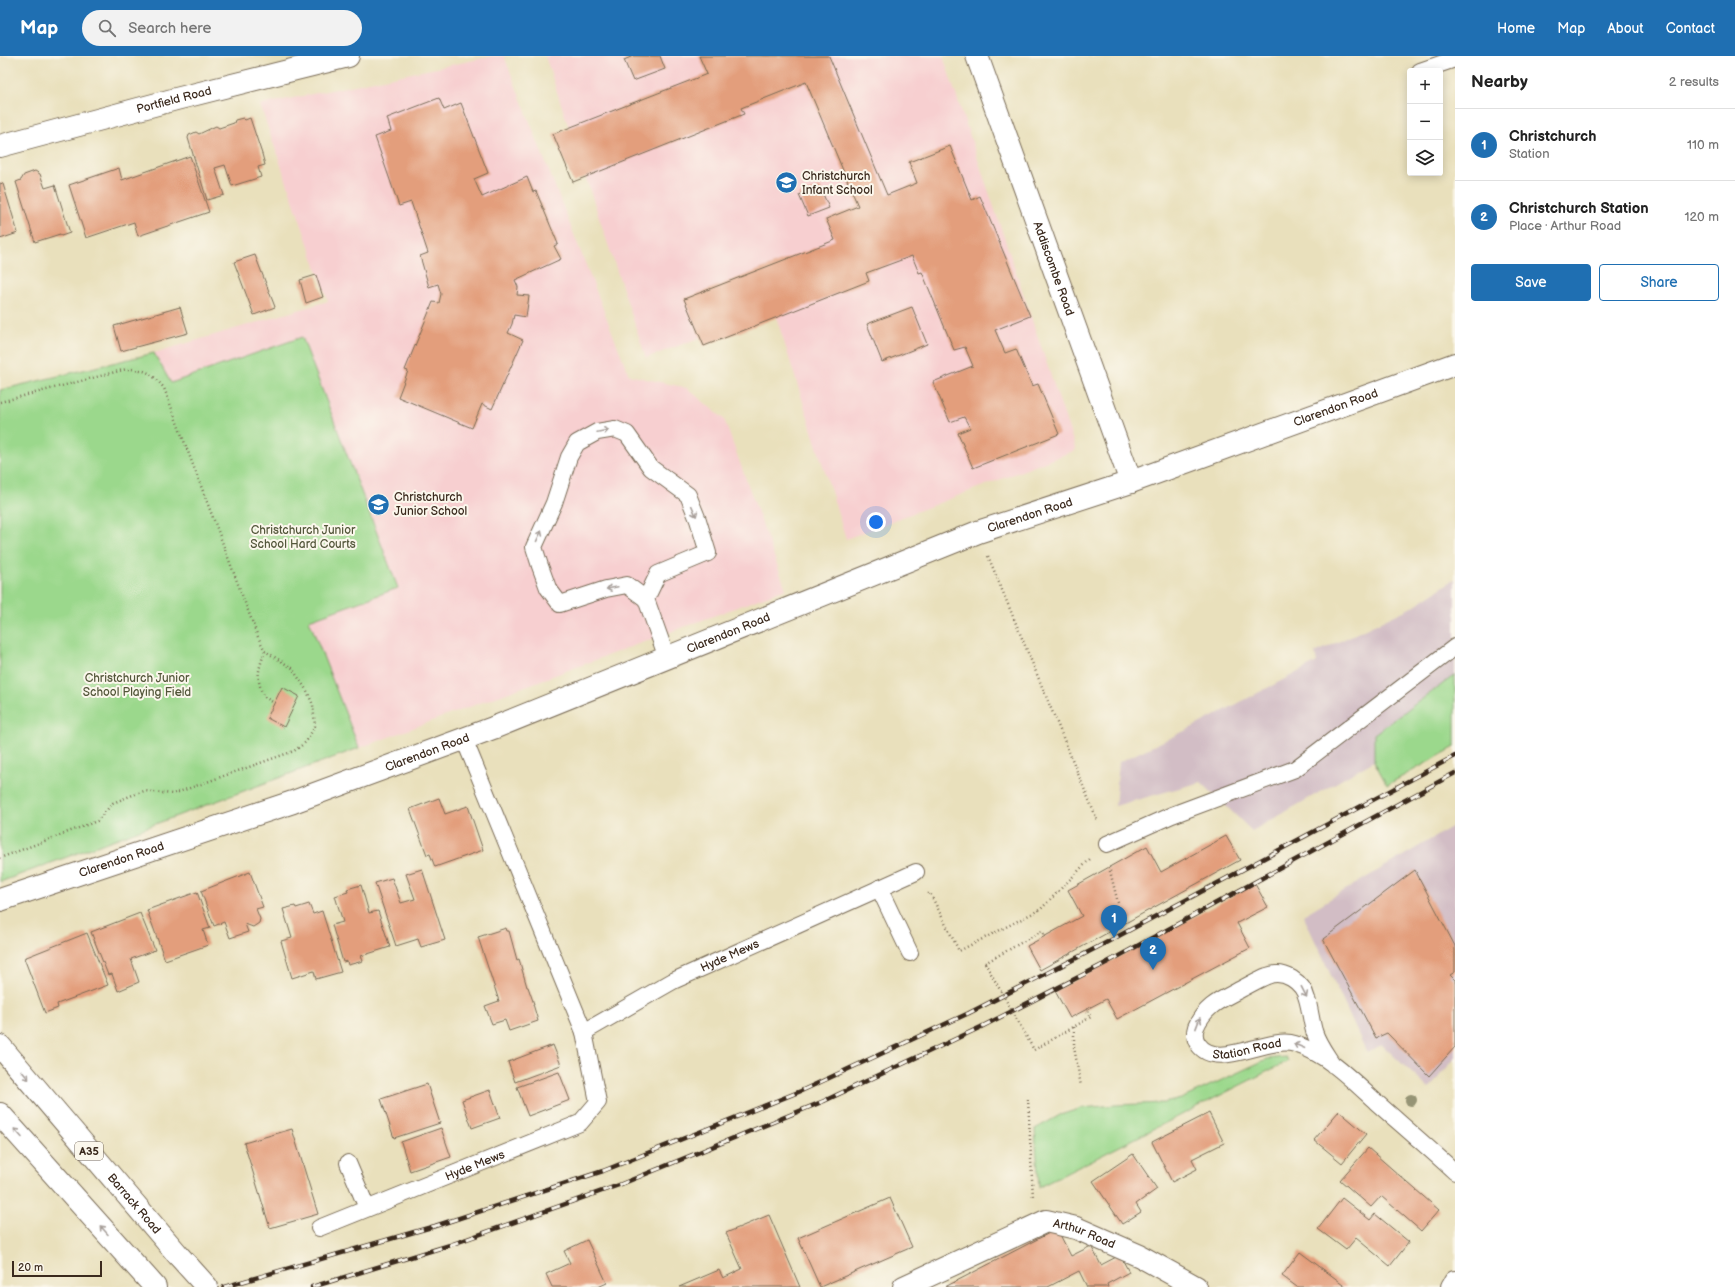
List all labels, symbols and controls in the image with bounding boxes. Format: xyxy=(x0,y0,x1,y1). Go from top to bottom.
search box xyxy=(82,10,362,46)
text: Map xyxy=(20,17,58,40)
icon: search xyxy=(96,17,118,39)
text: Search here xyxy=(128,19,211,38)
text: Home xyxy=(1497,20,1535,37)
text: Map xyxy=(1557,20,1585,37)
text: About xyxy=(1607,20,1644,37)
text: Contact xyxy=(1666,20,1715,37)
map controls xyxy=(1407,68,1443,176)
button: + xyxy=(1407,68,1443,104)
text: Nearby xyxy=(1471,72,1528,92)
text: 2 results xyxy=(1669,74,1719,90)
street label: Portfield Road xyxy=(135,83,213,117)
button: − xyxy=(1407,104,1443,140)
text: Christchurch xyxy=(1509,127,1596,146)
text: 1 xyxy=(1481,137,1487,153)
text: 110 m xyxy=(1687,137,1719,153)
button: layers xyxy=(1407,140,1443,176)
text: Station xyxy=(1509,146,1550,162)
place label: Christchurch Infant School xyxy=(802,169,873,198)
school or university icon: Christchurch Infant School xyxy=(773,170,799,196)
text: Christchurch Station xyxy=(1509,199,1649,218)
text: 2 xyxy=(1480,209,1488,225)
text: 120 m xyxy=(1684,209,1719,225)
text: Place · Arthur Road xyxy=(1509,218,1621,234)
street label: Addiscombe Road xyxy=(1029,220,1077,318)
button: Save xyxy=(1471,264,1591,301)
button: Share xyxy=(1599,264,1719,301)
street label: Clarendon Road xyxy=(1291,386,1380,430)
one-way arrow xyxy=(596,427,609,435)
place label: Christchurch Junior School xyxy=(394,490,467,519)
school or university icon: Christchurch Junior School xyxy=(365,491,391,517)
street label: Clarendon Road xyxy=(986,495,1075,536)
one-way arrow xyxy=(691,505,699,517)
your location xyxy=(866,512,886,532)
park label: Christchurch Junior School Hard Courts xyxy=(250,523,356,552)
one-way arrow xyxy=(536,531,543,543)
one-way arrow xyxy=(606,584,619,592)
street label: Clarendon Road xyxy=(685,610,773,657)
park label: Christchurch Junior School Playing Field xyxy=(83,671,191,700)
street label: Clarendon Road xyxy=(383,730,472,775)
street label: Clarendon Road xyxy=(77,839,166,881)
pin: 1 xyxy=(1101,905,1127,938)
street label: Hyde Mews xyxy=(698,936,762,976)
pin: 2 xyxy=(1140,937,1166,970)
one-way arrow xyxy=(1301,986,1308,998)
one-way arrow xyxy=(1195,1017,1202,1029)
street label: Station Road xyxy=(1212,1036,1282,1063)
one-way arrow xyxy=(1294,1042,1306,1049)
one-way arrow xyxy=(21,1070,30,1081)
one-way arrow xyxy=(13,1128,22,1139)
road number: A35 xyxy=(75,1142,103,1160)
street label: Hyde Mews xyxy=(443,1147,507,1184)
street label: Barrack Road xyxy=(104,1171,164,1237)
street label: Arthur Road xyxy=(1052,1216,1118,1252)
one-way arrow xyxy=(100,1225,109,1235)
scale bar xyxy=(12,1259,102,1278)
text: 20 m xyxy=(18,1261,43,1274)

